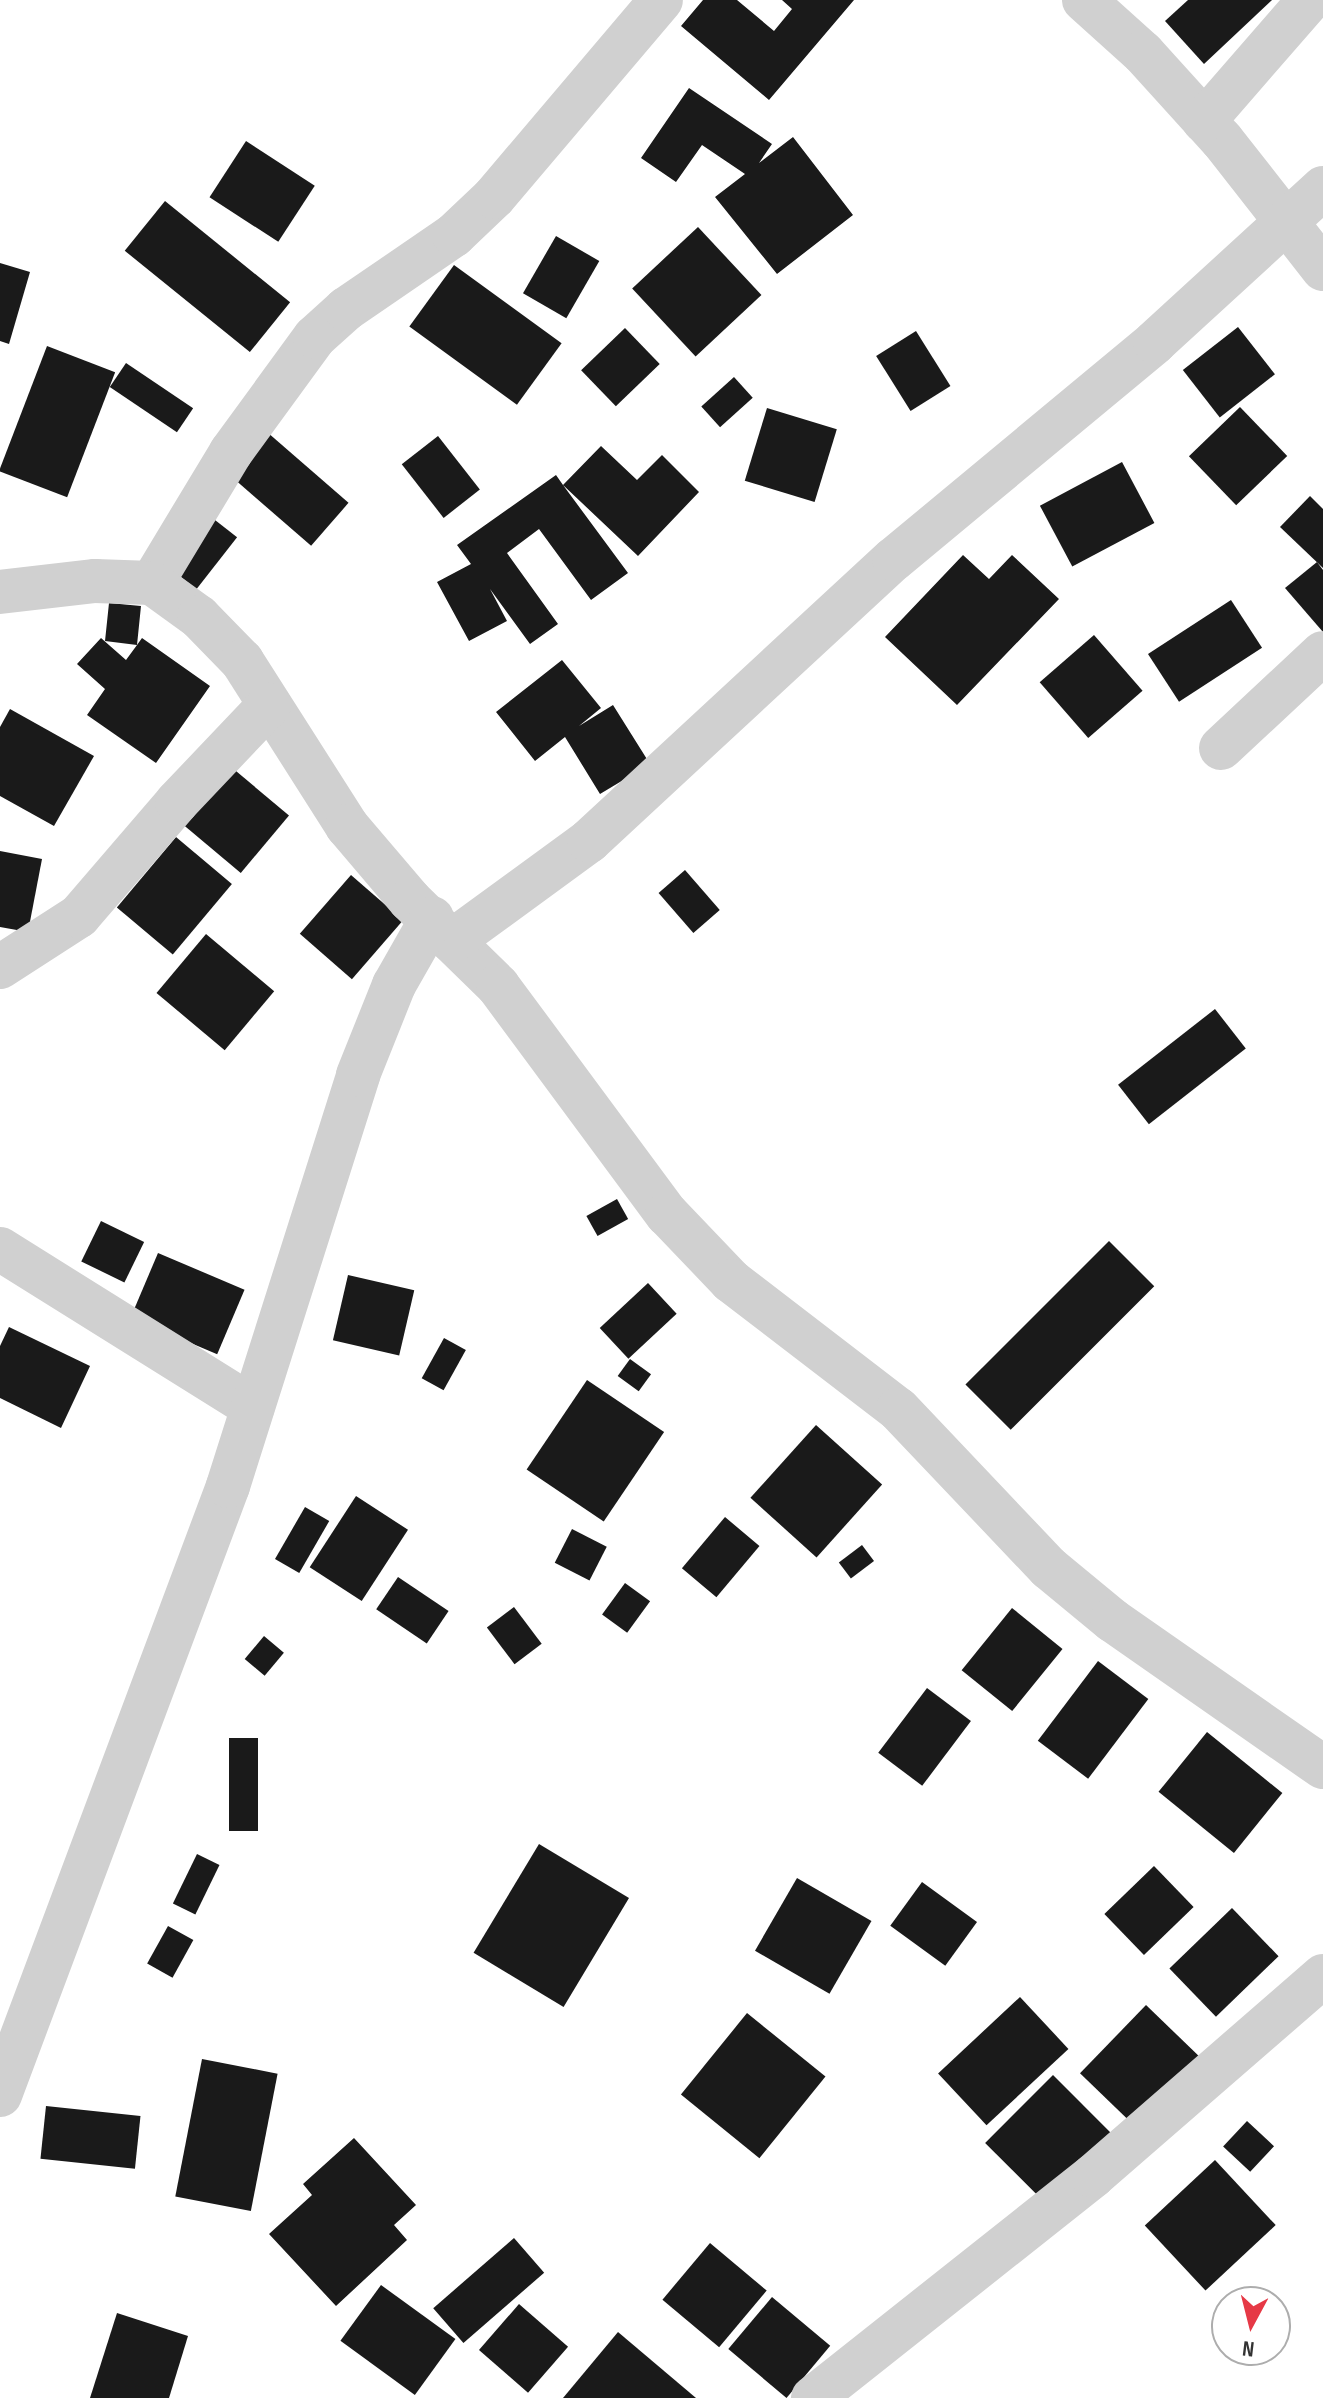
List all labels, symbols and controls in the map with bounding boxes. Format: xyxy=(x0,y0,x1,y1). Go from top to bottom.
north arrow xyxy=(1211,2286,1291,2366)
text: N xyxy=(1241,2334,1256,2362)

